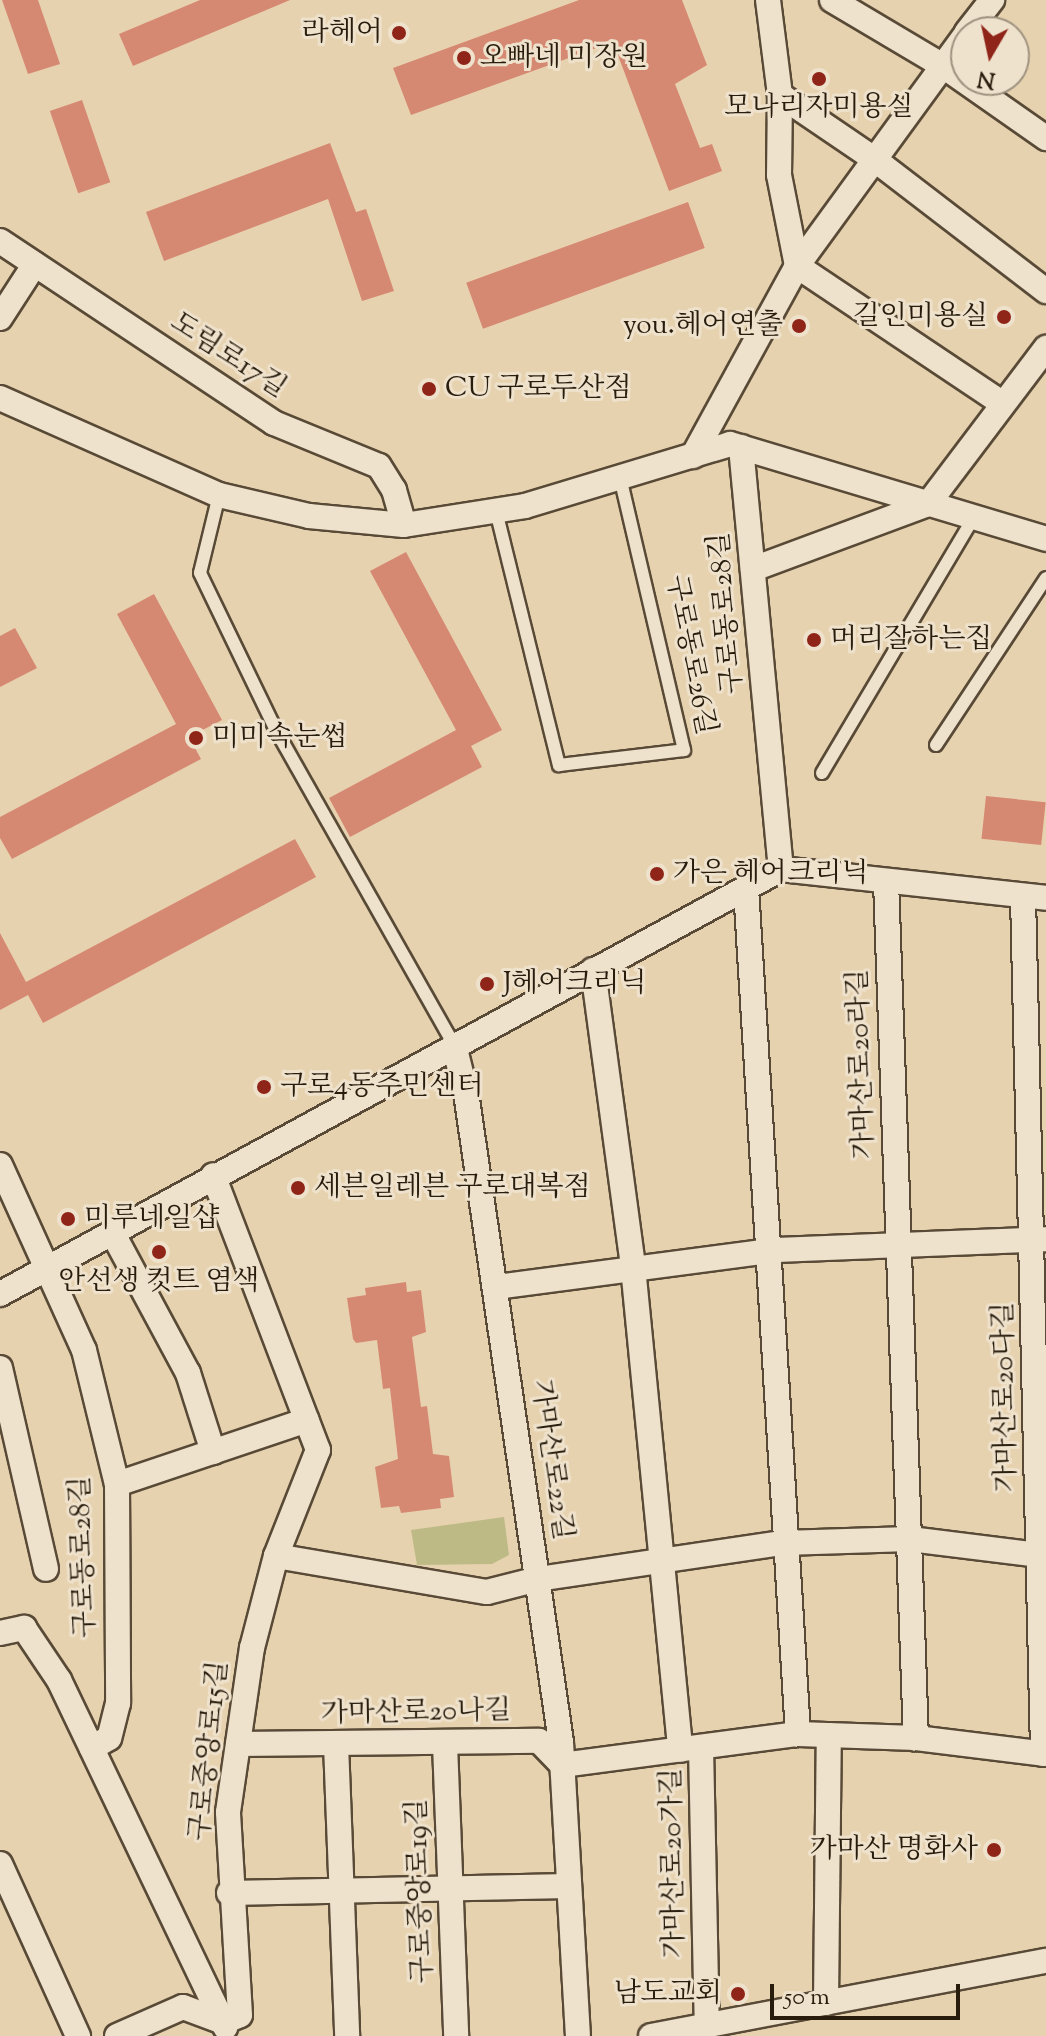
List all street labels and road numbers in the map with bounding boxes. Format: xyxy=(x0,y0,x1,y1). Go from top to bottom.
street label: 도림로17길 xyxy=(164,306,292,406)
street label: 구로동로28길 xyxy=(703,531,751,695)
street label: 구로동로26길 xyxy=(658,572,722,738)
street label: 가마산로20라길 xyxy=(842,968,882,1160)
street label: 가마산로20다길 xyxy=(988,1302,1024,1492)
street label: 가마산로22길 xyxy=(523,1378,579,1542)
street label: 구로동로28길 xyxy=(64,1475,104,1639)
street label: 구로중앙로15길 xyxy=(184,1659,236,1843)
street label: 가마산로20나길 xyxy=(321,1695,511,1731)
street label: 가마산로20가길 xyxy=(656,1768,692,1958)
street label: 구로중앙로19길 xyxy=(401,1798,441,1984)

